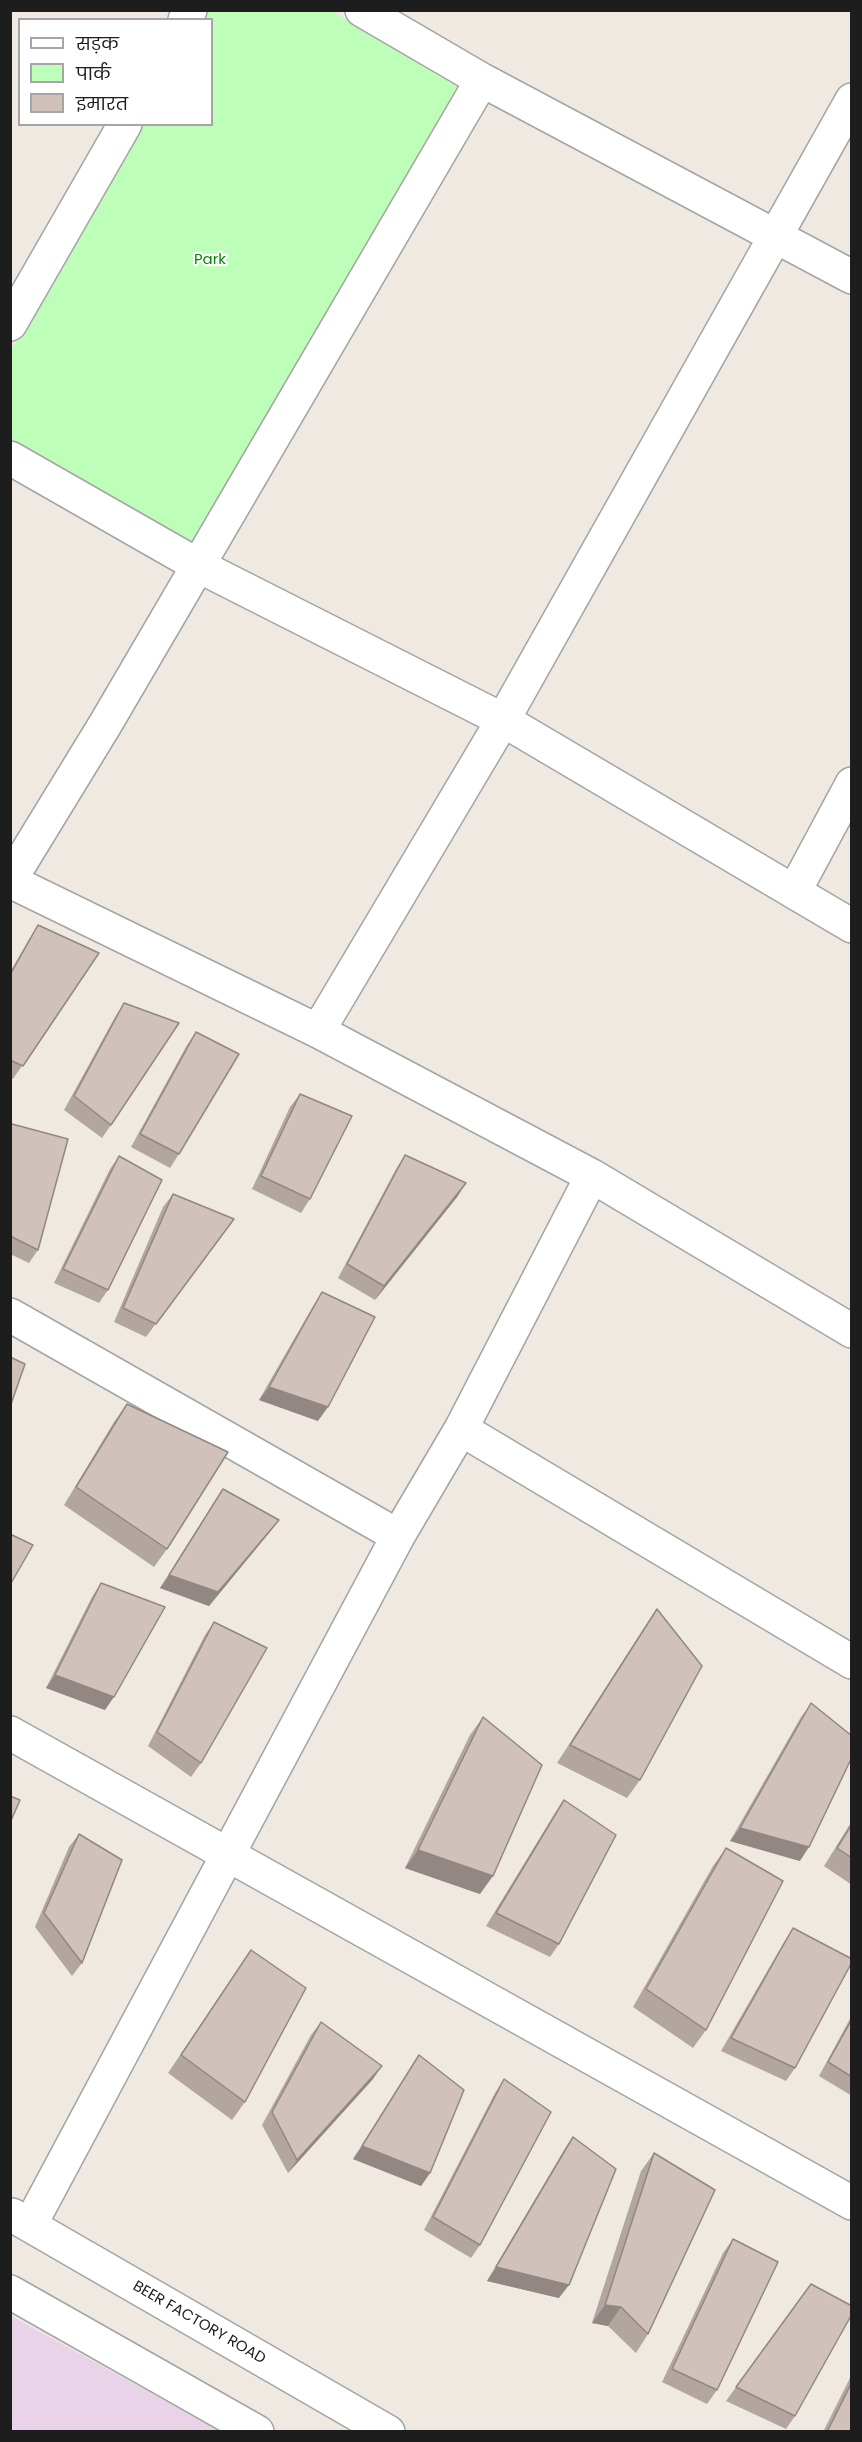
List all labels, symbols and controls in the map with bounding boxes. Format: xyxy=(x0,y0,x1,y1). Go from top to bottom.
legend xyxy=(18,18,213,126)
text: सड़क xyxy=(76,31,119,56)
text: पार्क xyxy=(76,61,111,86)
text: इमारत xyxy=(76,91,128,116)
park label: Park xyxy=(194,251,226,269)
street label: BEER FACTORY ROAD xyxy=(129,2278,269,2368)

